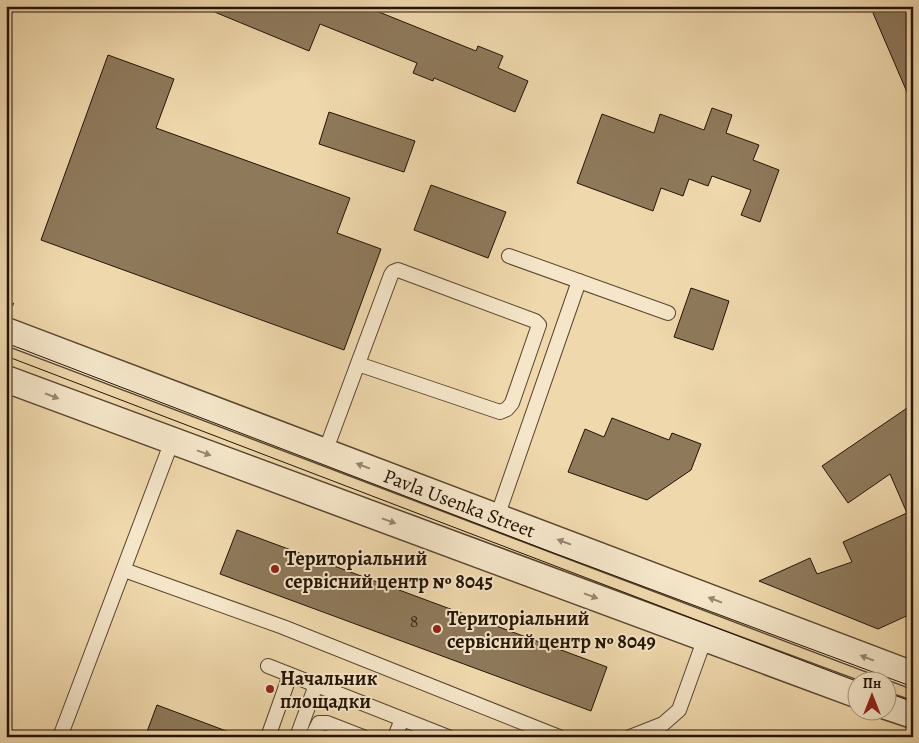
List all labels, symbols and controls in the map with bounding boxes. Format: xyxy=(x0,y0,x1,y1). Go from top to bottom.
one-way arrow xyxy=(45,392,60,400)
one-way arrow xyxy=(197,449,212,457)
one-way arrow xyxy=(355,462,370,469)
street label: Pavla Usenka Street xyxy=(380,462,539,545)
one-way arrow xyxy=(382,518,397,525)
one-way arrow xyxy=(556,538,571,545)
place label: Територіальний сервісний центр № 8045 xyxy=(285,545,493,595)
marker: Територіальний сервісний центр № 8045 xyxy=(269,563,281,575)
one-way arrow xyxy=(584,592,599,600)
one-way arrow xyxy=(707,596,722,604)
place label: Територіальний сервісний центр № 8049 xyxy=(447,605,656,655)
house number: 8 xyxy=(410,609,418,633)
marker: Територіальний сервісний центр № 8049 xyxy=(431,623,443,635)
one-way arrow xyxy=(859,654,874,662)
place label: Начальник площадки xyxy=(280,665,378,715)
north arrow xyxy=(846,670,896,720)
text: Пн xyxy=(863,674,881,693)
marker: Начальник площадки xyxy=(264,683,276,695)

